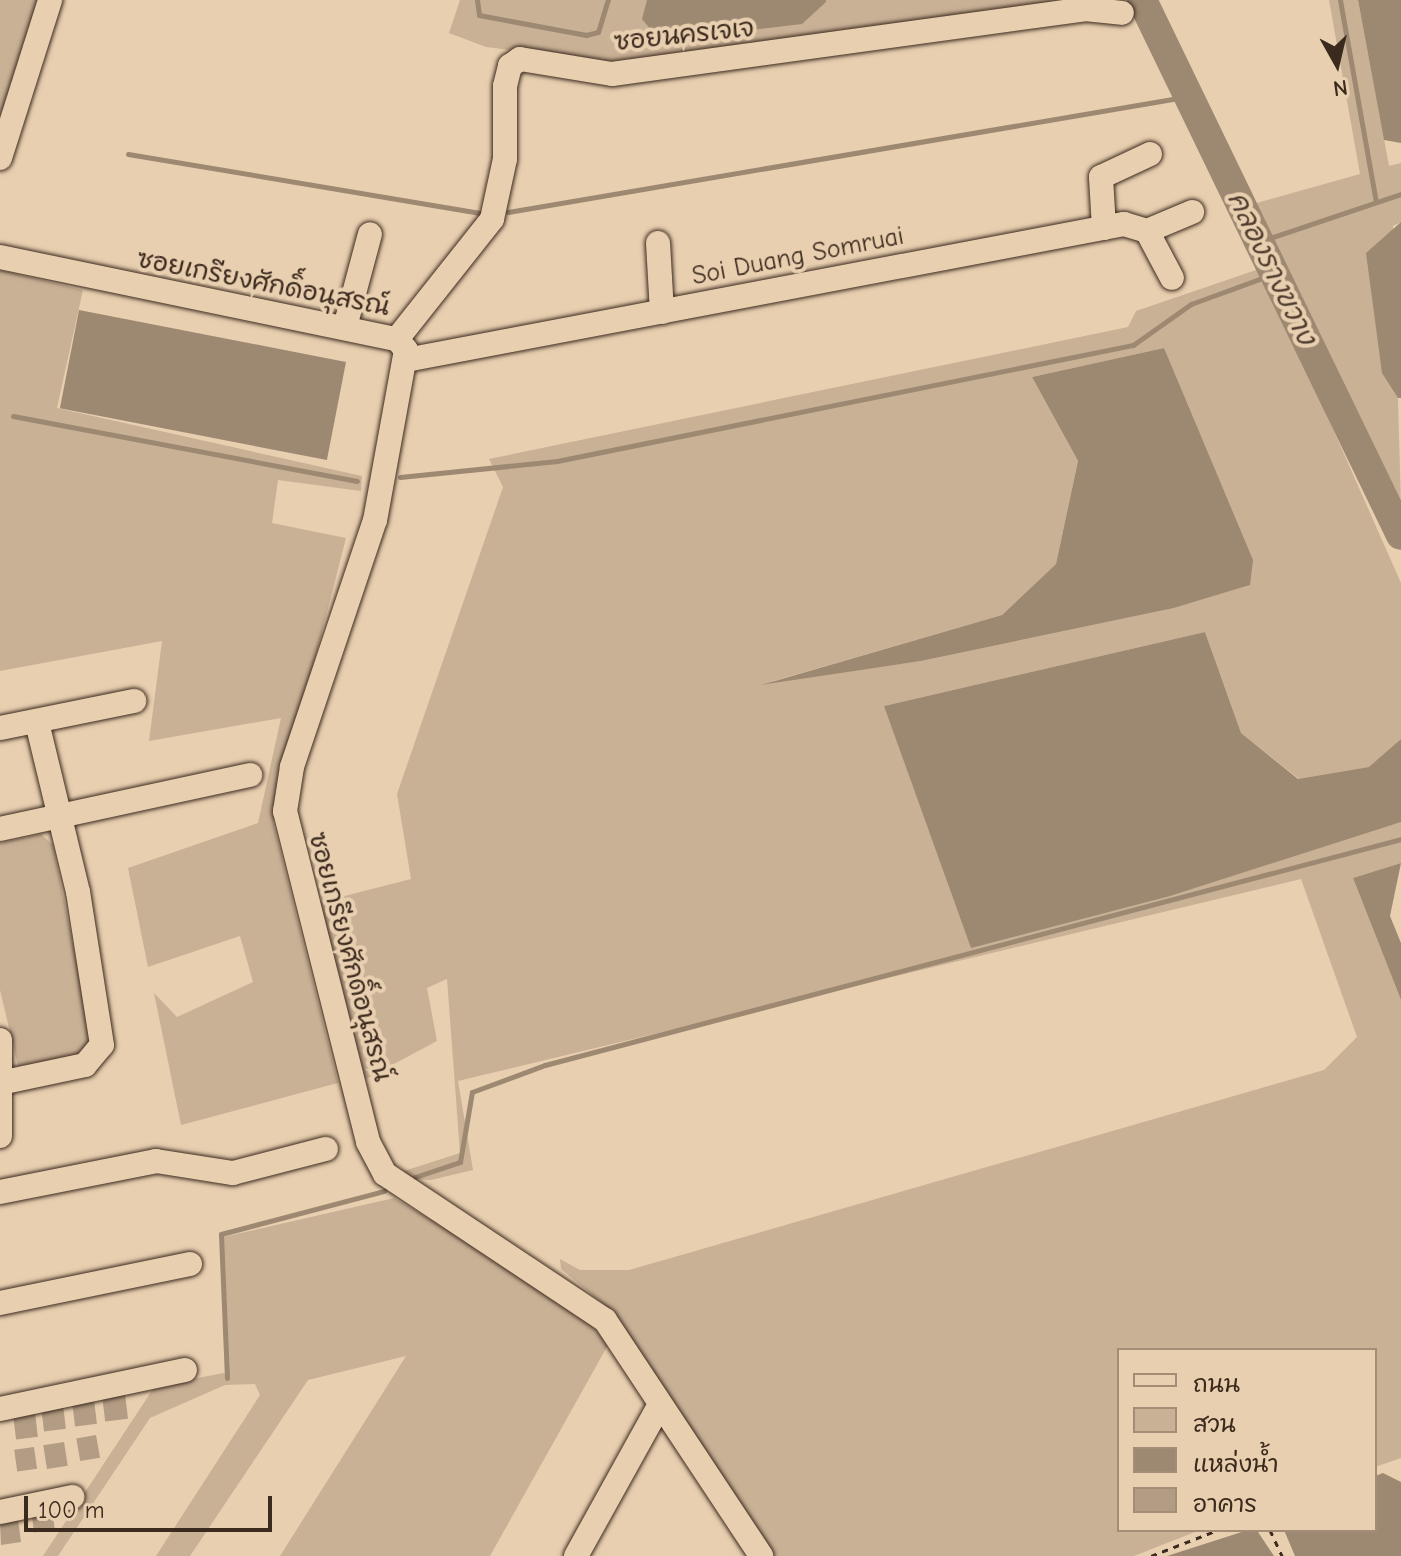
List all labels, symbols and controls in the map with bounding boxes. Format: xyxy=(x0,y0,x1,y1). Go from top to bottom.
street label: ซอยนครเจเจ xyxy=(612,13,756,59)
north arrow xyxy=(1297,24,1377,104)
text: N xyxy=(1331,74,1349,102)
water label: คลองรางขวาง xyxy=(1220,186,1324,350)
street label: Soi Duang Somruai xyxy=(689,221,907,293)
street label: ซอยเกรียงศักดิ์อนุสรณ์ xyxy=(134,244,392,324)
street label: ซอยเกรียงศักดิ์อนุสรณ์ xyxy=(301,829,397,1085)
legend xyxy=(1117,1348,1377,1532)
text: ถนน xyxy=(1193,1370,1240,1398)
text: สวน xyxy=(1193,1410,1236,1438)
text: แหล่งน้ำ xyxy=(1193,1450,1279,1478)
scale bar xyxy=(28,1480,276,1530)
text: อาคาร xyxy=(1193,1490,1257,1518)
text: 100 m xyxy=(38,1496,105,1524)

